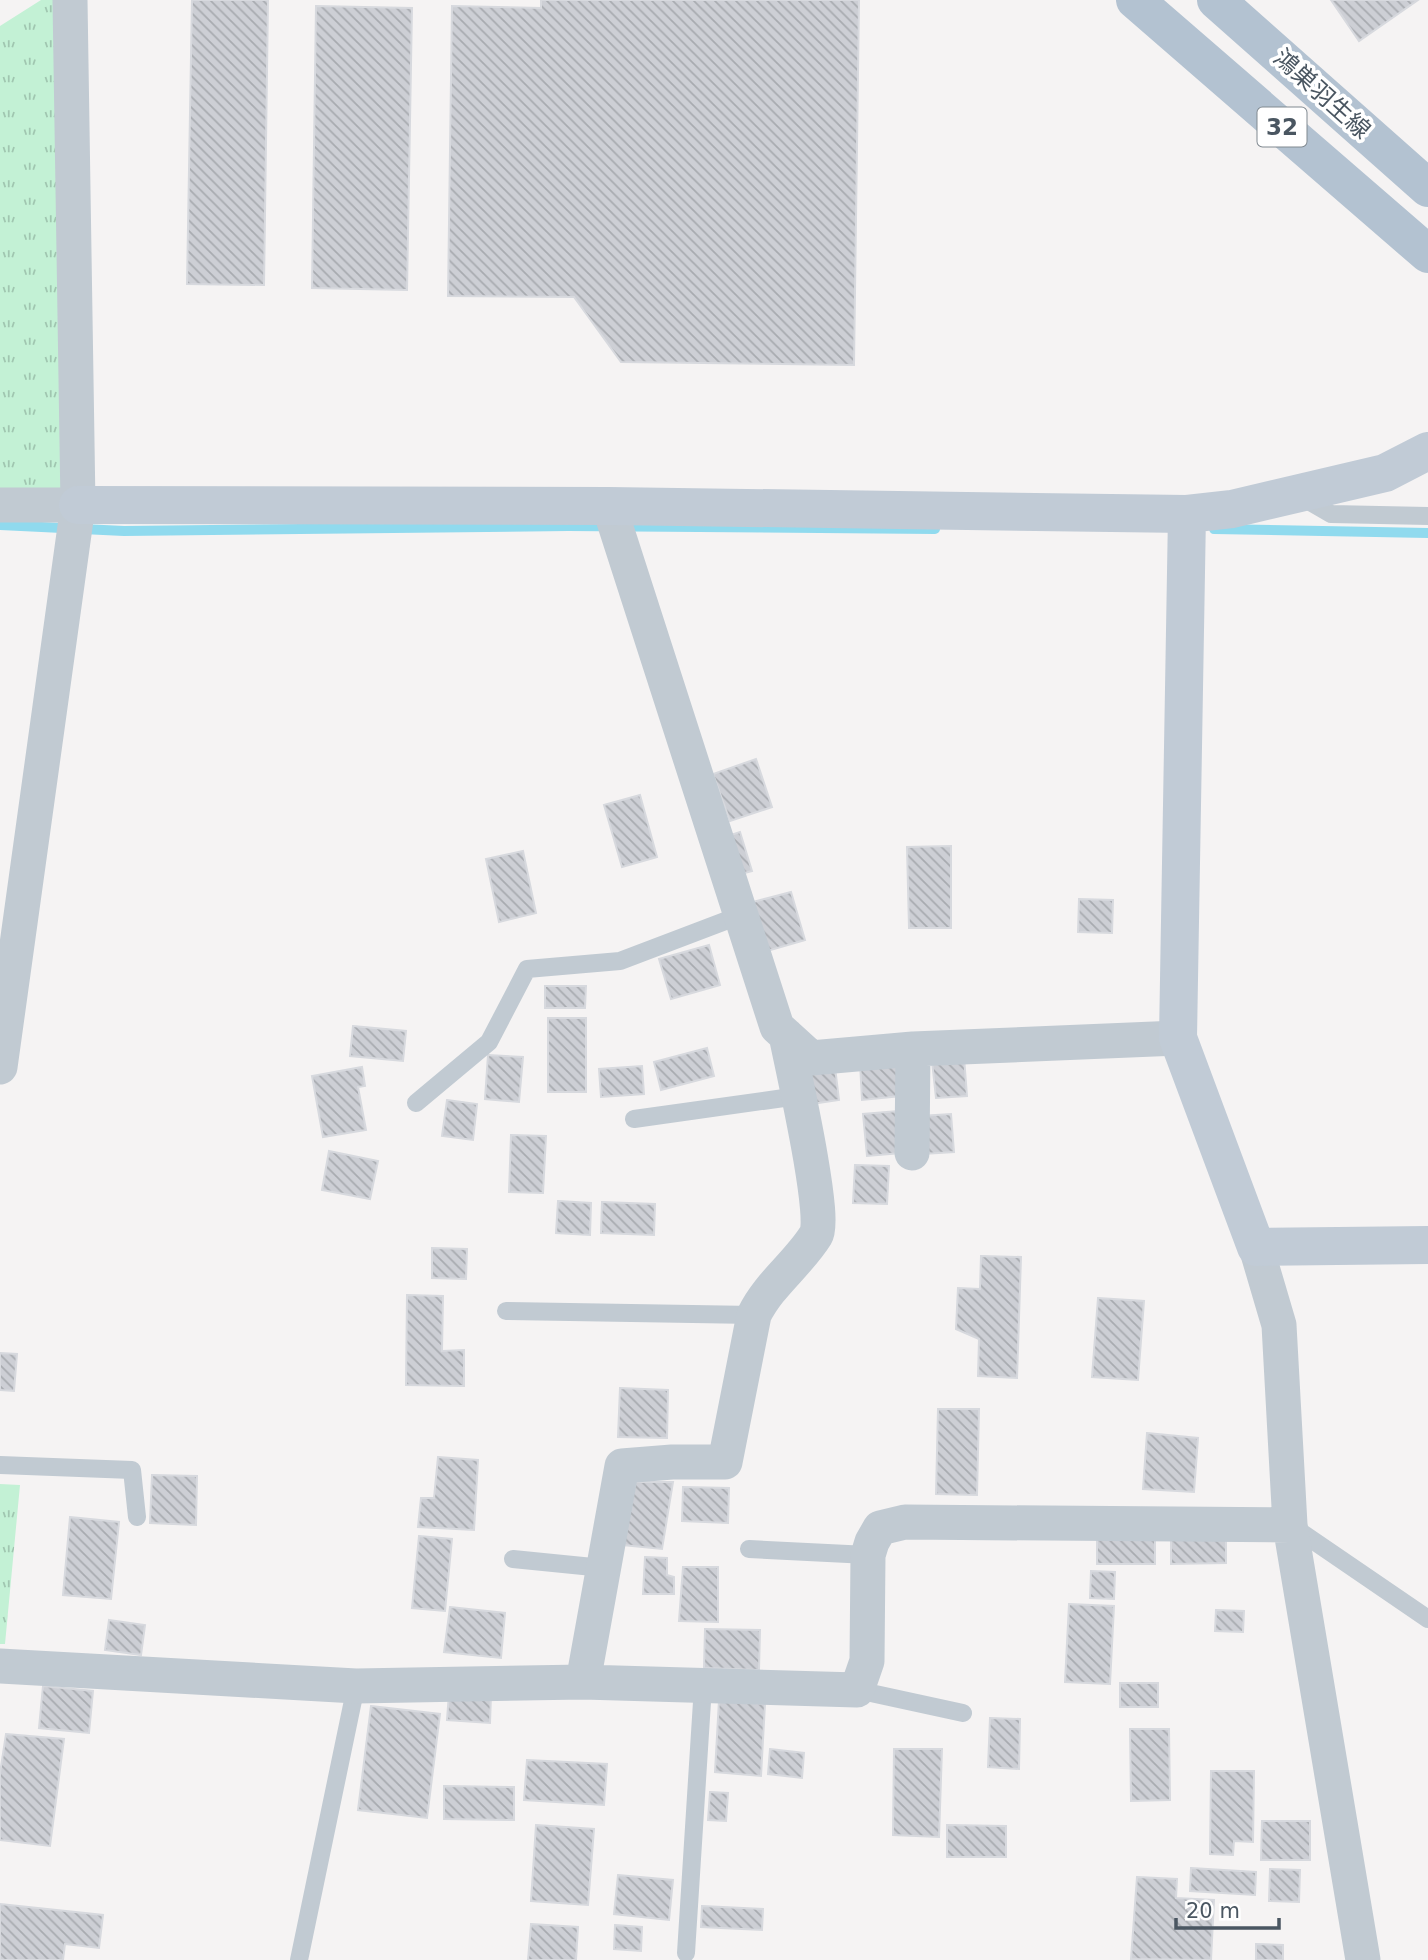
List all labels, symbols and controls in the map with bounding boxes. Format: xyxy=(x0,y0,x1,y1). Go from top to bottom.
street label: 鴻巣羽生線 xyxy=(1268,43,1376,145)
road number: 32 xyxy=(1258,108,1306,146)
scale bar xyxy=(1176,1886,1279,1930)
text: 20 m xyxy=(1186,1899,1240,1923)

